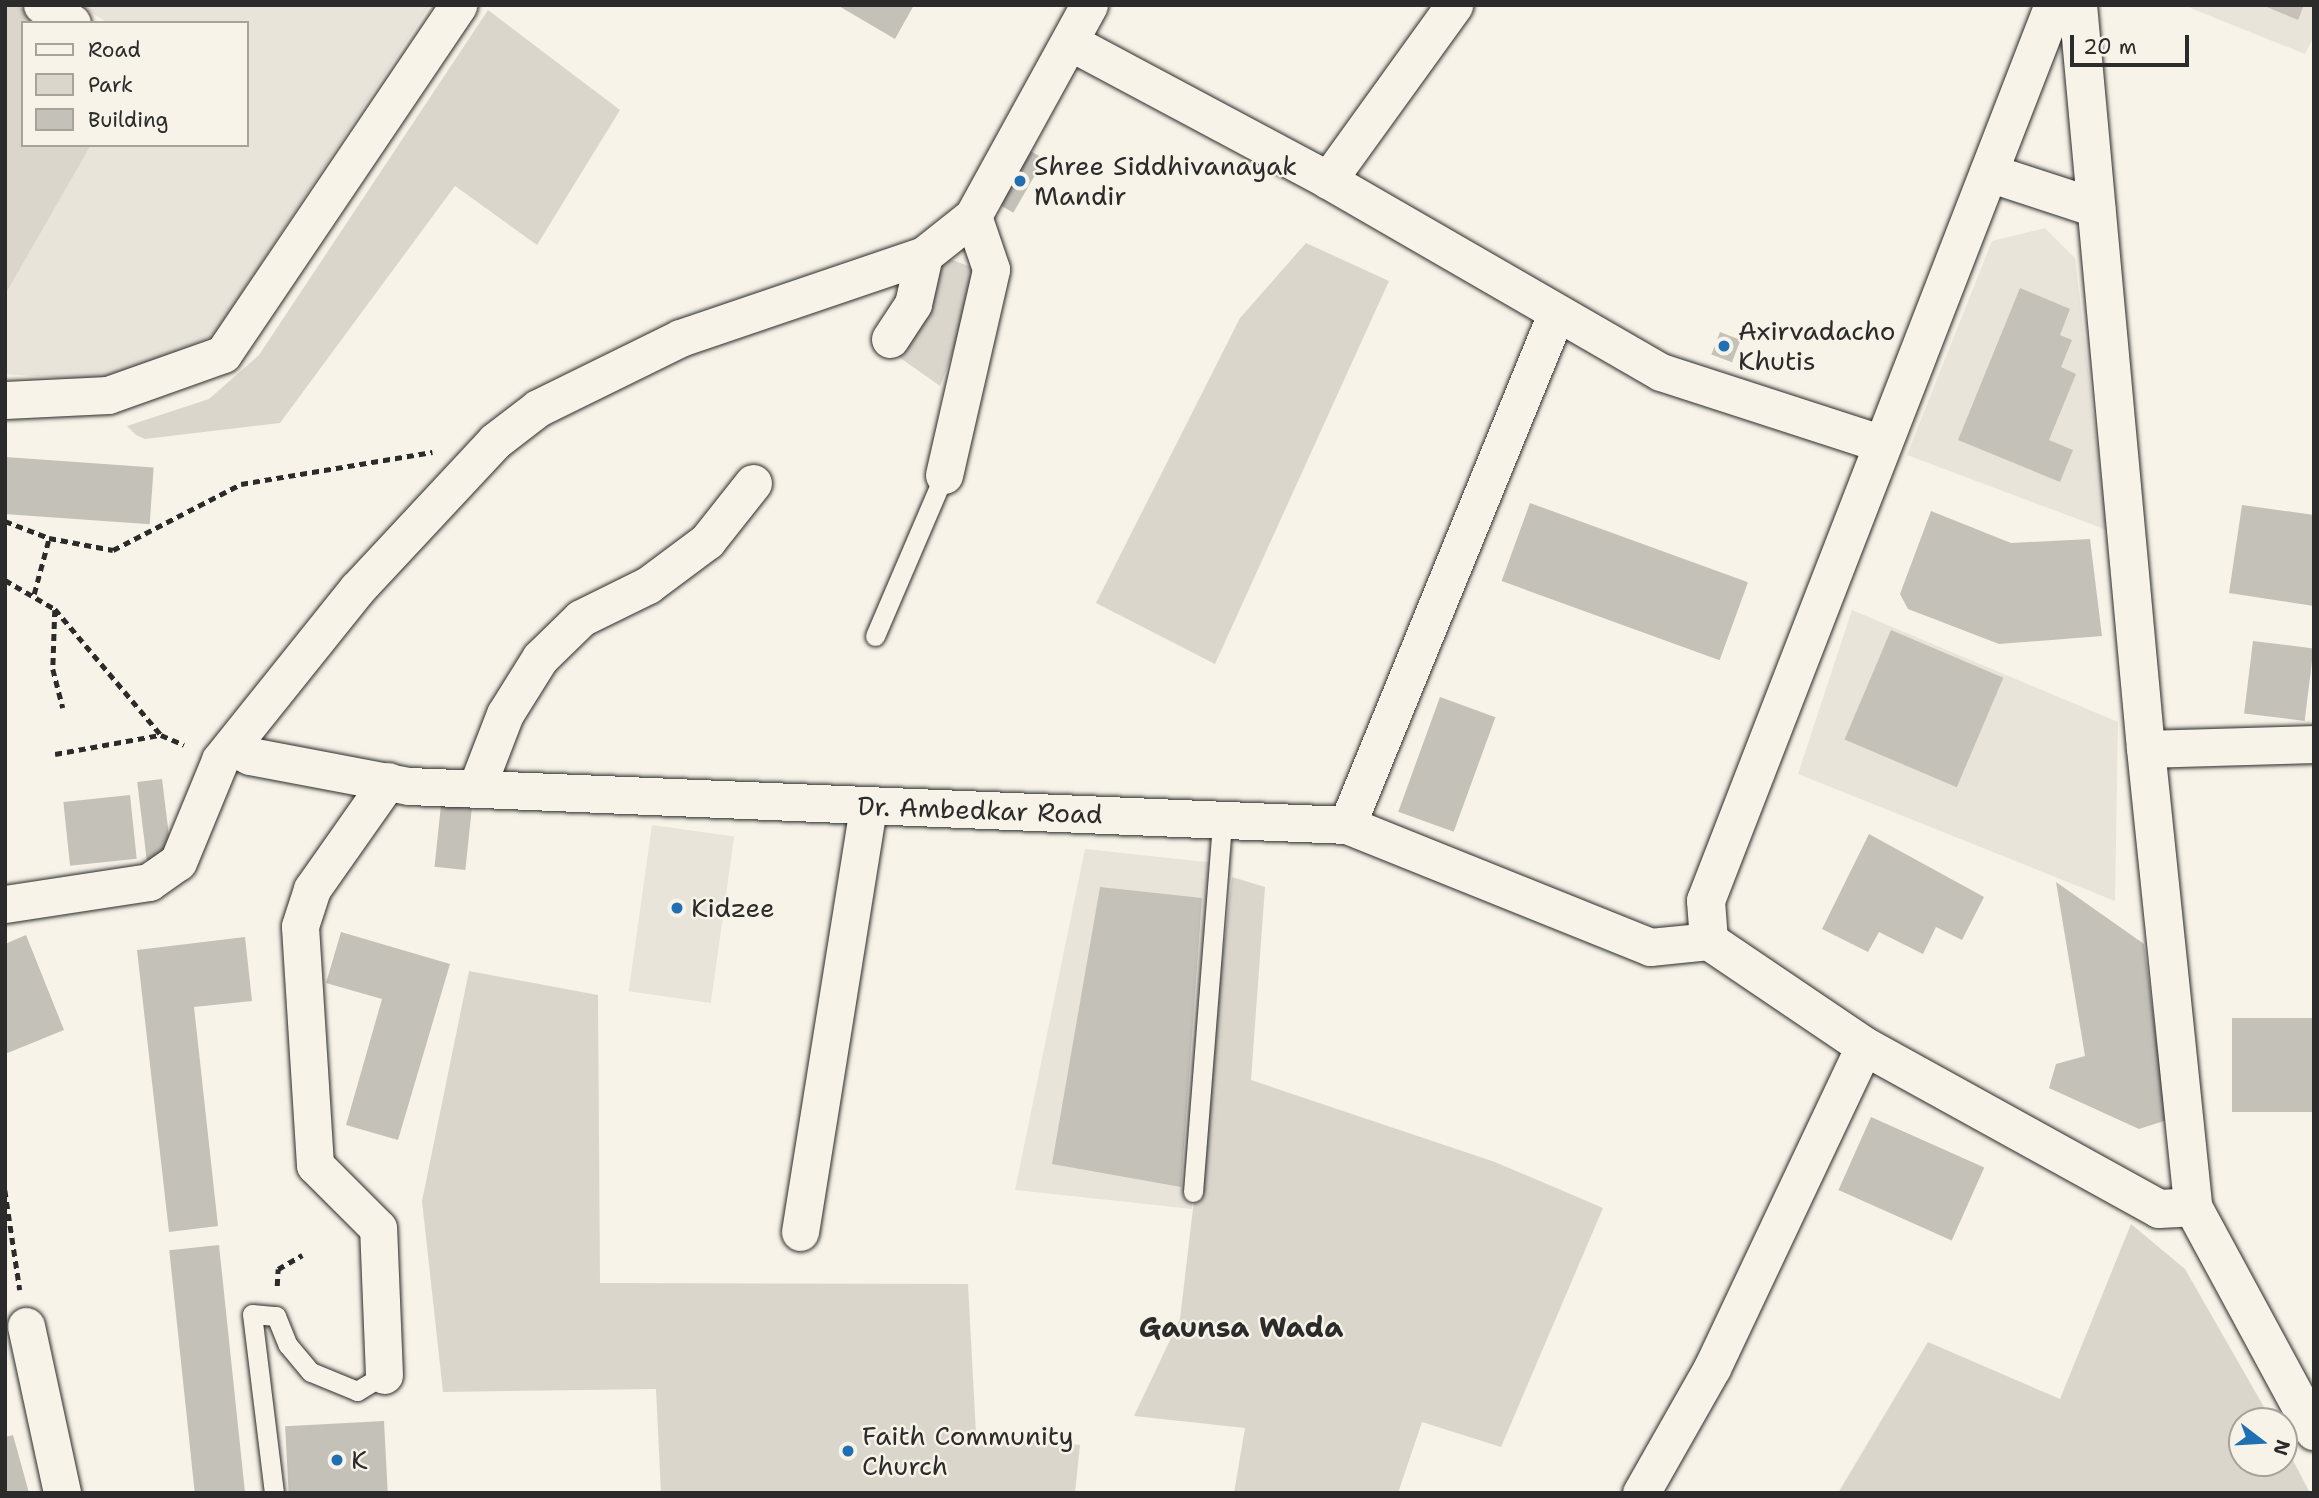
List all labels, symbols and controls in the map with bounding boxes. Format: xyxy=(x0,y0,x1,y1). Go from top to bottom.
legend xyxy=(21,21,248,147)
scale bar xyxy=(2074,21,2193,65)
text: 20 m xyxy=(2083,33,2137,61)
text: Road xyxy=(88,36,141,64)
text: Park xyxy=(88,71,133,99)
text: Building xyxy=(88,106,168,134)
place label: Shree Siddhivanayak Mandir xyxy=(1034,150,1297,212)
marker: Shree Siddhivanayak Mandir xyxy=(1012,173,1028,189)
place label: Axirvadacho Khutis xyxy=(1738,315,1895,376)
marker: Axirvadacho Khutis xyxy=(1716,338,1732,354)
street label: Dr. Ambedkar Road xyxy=(857,790,1103,830)
place label: Kidzee xyxy=(691,892,775,924)
marker: Kidzee xyxy=(669,900,685,916)
district label: Gaunsa Wada xyxy=(1139,1310,1343,1344)
north arrow xyxy=(2228,1407,2298,1477)
place label: Faith Community Church xyxy=(862,1420,1074,1482)
text: N xyxy=(2267,1437,2296,1459)
marker: Faith Community Church xyxy=(840,1443,856,1459)
place label: K xyxy=(351,1444,368,1476)
marker: K xyxy=(329,1452,345,1468)

